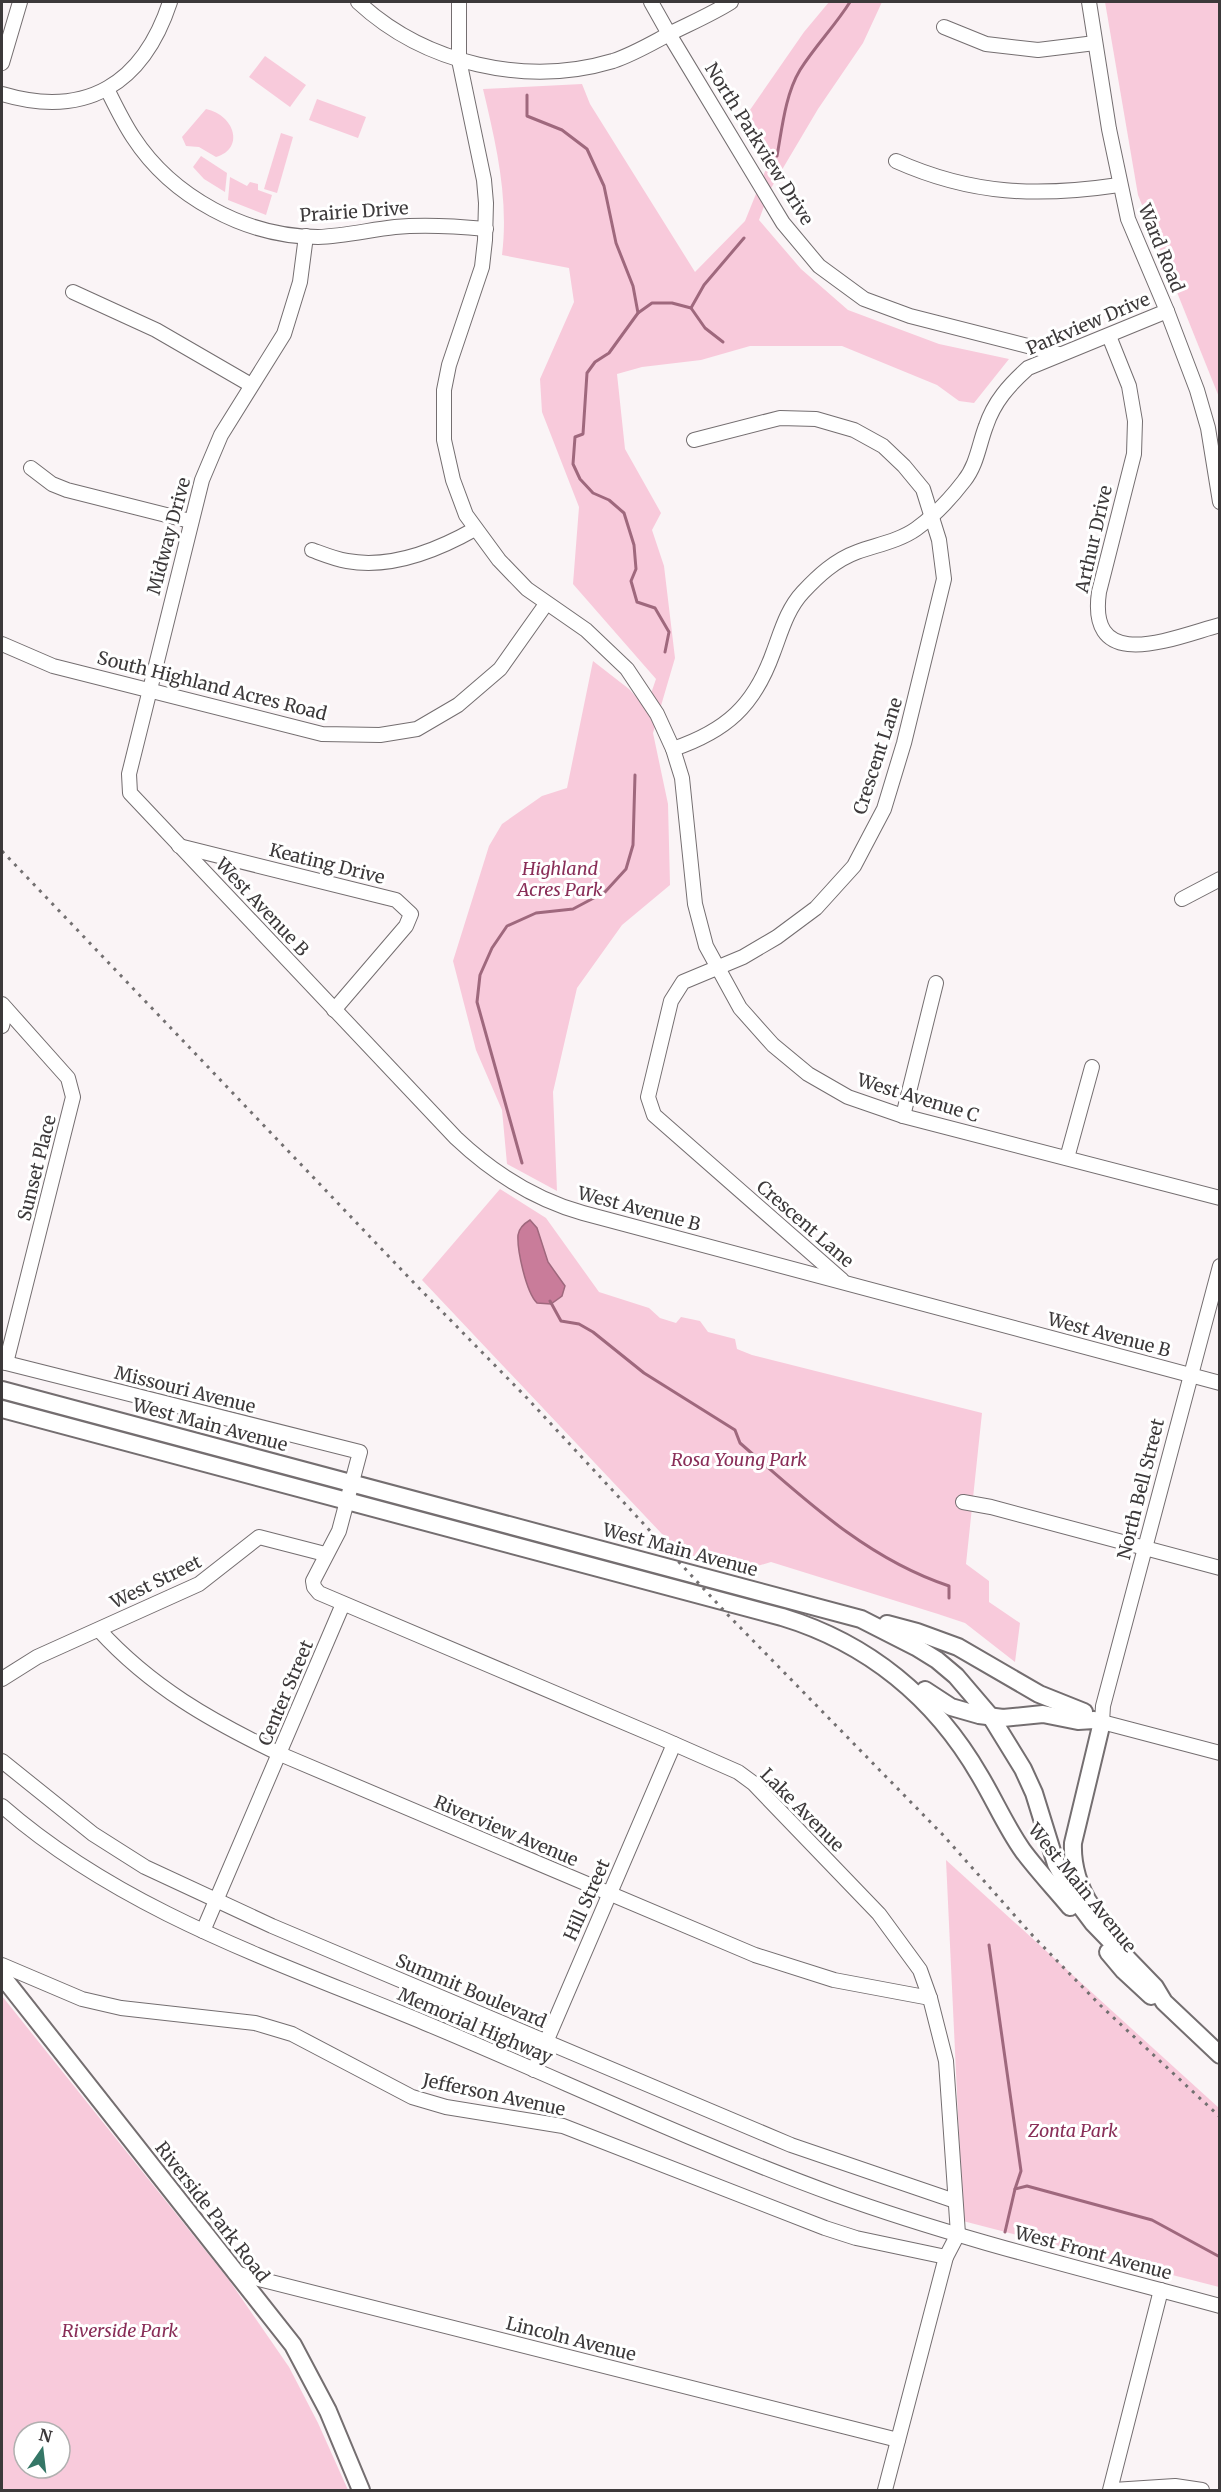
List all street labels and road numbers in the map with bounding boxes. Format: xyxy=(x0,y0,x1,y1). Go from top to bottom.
street label: North Parkview Drive xyxy=(700,58,819,229)
street label: Prairie Drive xyxy=(299,196,409,227)
street label: Ward Road xyxy=(1133,199,1190,295)
street label: Parkview Drive xyxy=(1023,287,1153,360)
street label: Midway Drive xyxy=(142,475,195,597)
street label: Arthur Drive xyxy=(1070,483,1117,596)
street label: South Highland Acres Road xyxy=(95,646,330,725)
street label: Crescent Lane xyxy=(848,694,907,817)
street label: Keating Drive xyxy=(267,838,387,889)
street label: West Avenue B xyxy=(210,852,314,961)
street label: West Avenue C xyxy=(854,1068,982,1127)
street label: Sunset Place xyxy=(12,1113,61,1223)
street label: Crescent Lane xyxy=(752,1175,859,1272)
street label: West Avenue B xyxy=(574,1181,703,1236)
street label: West Avenue B xyxy=(1044,1307,1173,1362)
street label: Missouri Avenue xyxy=(112,1361,258,1418)
street label: West Main Avenue xyxy=(129,1393,290,1456)
street label: North Bell Street xyxy=(1112,1416,1169,1562)
street label: West Main Avenue xyxy=(599,1518,760,1581)
street label: West Street xyxy=(106,1550,205,1614)
street label: Center Street xyxy=(253,1637,318,1749)
street label: Lake Avenue xyxy=(756,1763,849,1856)
street label: Riverview Avenue xyxy=(431,1790,582,1871)
street label: West Main Avenue xyxy=(1023,1818,1142,1957)
street label: Hill Street xyxy=(558,1855,615,1944)
street label: Summit Boulevard xyxy=(392,1948,550,2033)
street label: Memorial Highway xyxy=(394,1983,557,2069)
street label: Jefferson Avenue xyxy=(420,2068,568,2121)
street label: Riverside Park Road xyxy=(150,2137,275,2287)
street label: West Front Avenue xyxy=(1011,2220,1174,2285)
street label: Lincoln Avenue xyxy=(504,2311,638,2366)

